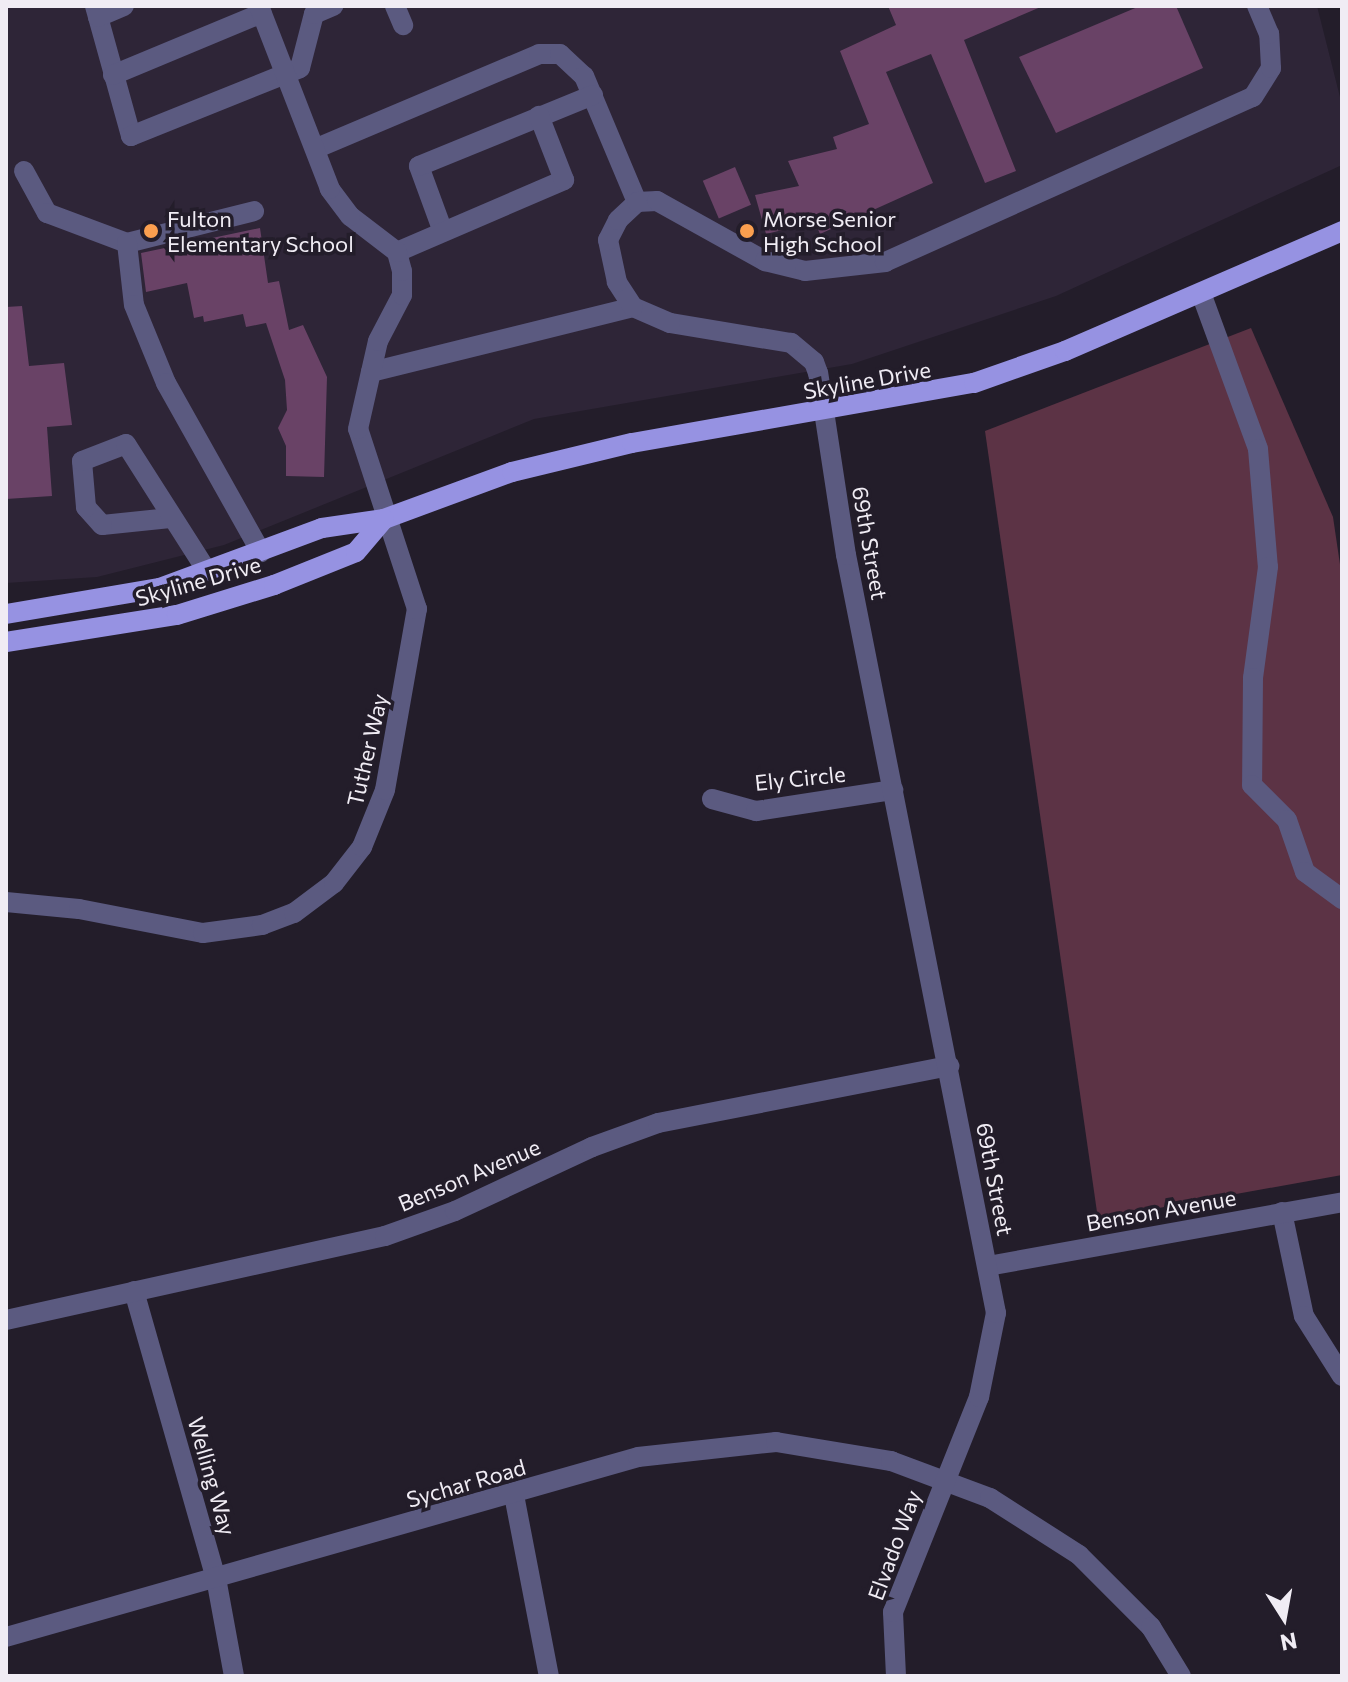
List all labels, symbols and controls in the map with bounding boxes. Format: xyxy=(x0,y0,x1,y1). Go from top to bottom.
place label: Fulton Elementary School xyxy=(167,205,354,256)
place label: Morse Senior High School xyxy=(763,205,896,256)
marker: Fulton Elementary School xyxy=(142,222,160,240)
marker: Morse Senior High School xyxy=(738,222,756,240)
street label: Skyline Drive xyxy=(801,356,933,404)
street label: 69th Street xyxy=(847,484,893,602)
street label: Skyline Drive xyxy=(132,551,264,611)
street label: Tuther Way xyxy=(341,691,393,809)
street label: Ely Circle xyxy=(753,760,847,796)
street label: 69th Street xyxy=(971,1120,1019,1238)
street label: Benson Avenue xyxy=(394,1133,544,1217)
street label: Benson Avenue xyxy=(1084,1184,1238,1236)
street label: Welling Way xyxy=(182,1414,242,1538)
street label: Sychar Road xyxy=(403,1453,529,1513)
street label: Elvado Way xyxy=(862,1486,926,1604)
north arrow xyxy=(1244,1578,1324,1658)
text: N xyxy=(1278,1627,1299,1657)

